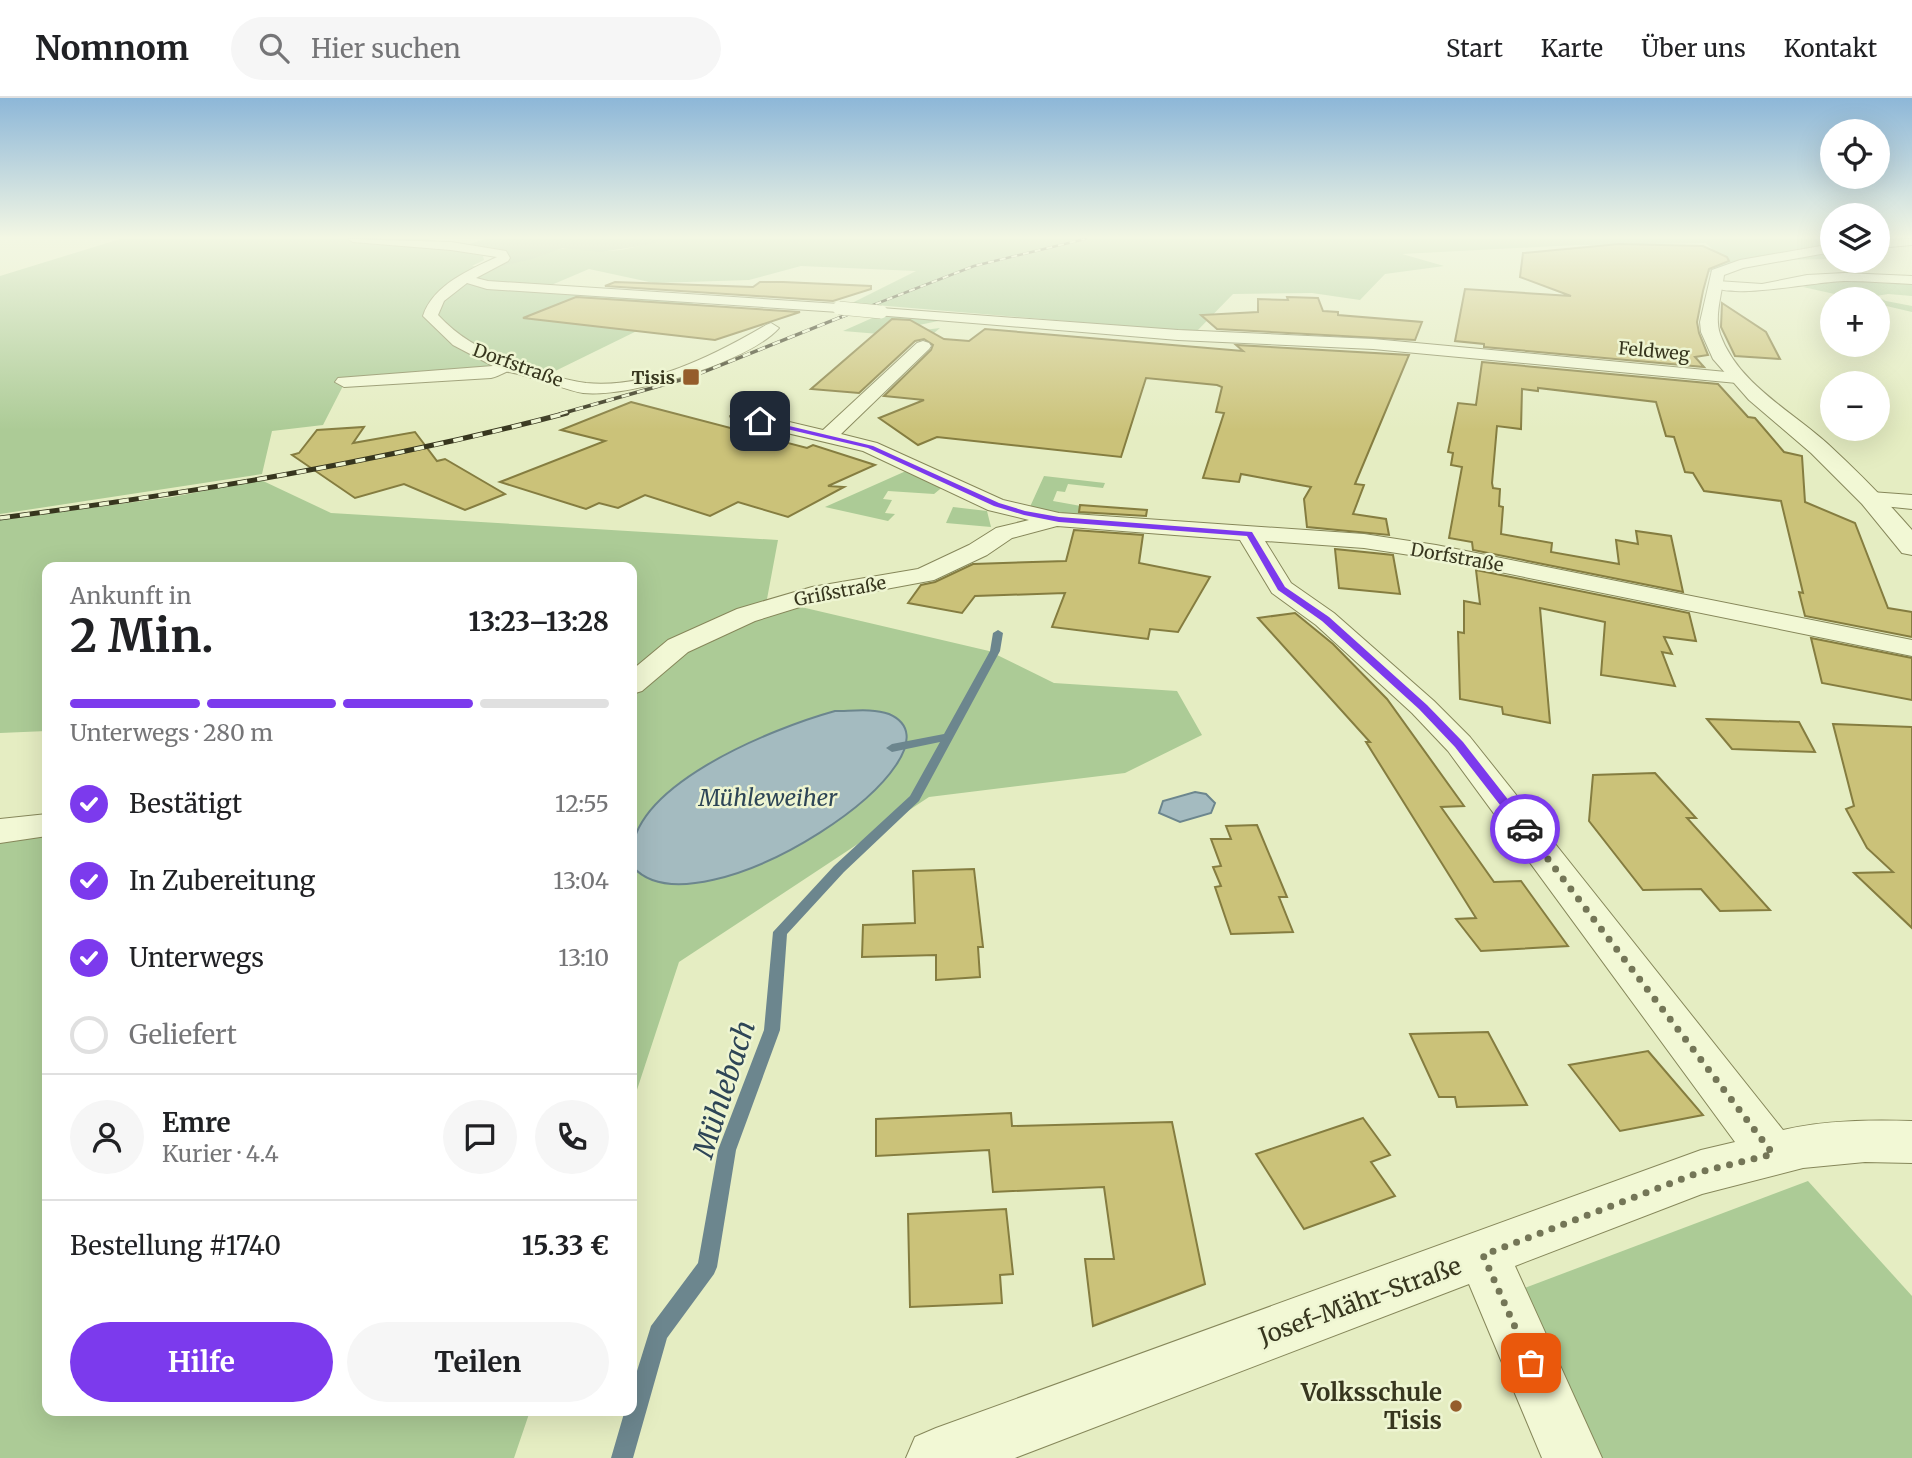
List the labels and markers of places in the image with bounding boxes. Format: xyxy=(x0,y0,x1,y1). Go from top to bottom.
place label: Tisis xyxy=(631,366,675,389)
marker: Tisis xyxy=(681,367,701,387)
pin xyxy=(730,391,790,451)
pin xyxy=(1501,1333,1561,1393)
place label: Volksschule Tisis xyxy=(1300,1377,1442,1436)
marker: Volksschule Tisis xyxy=(1448,1398,1464,1414)

